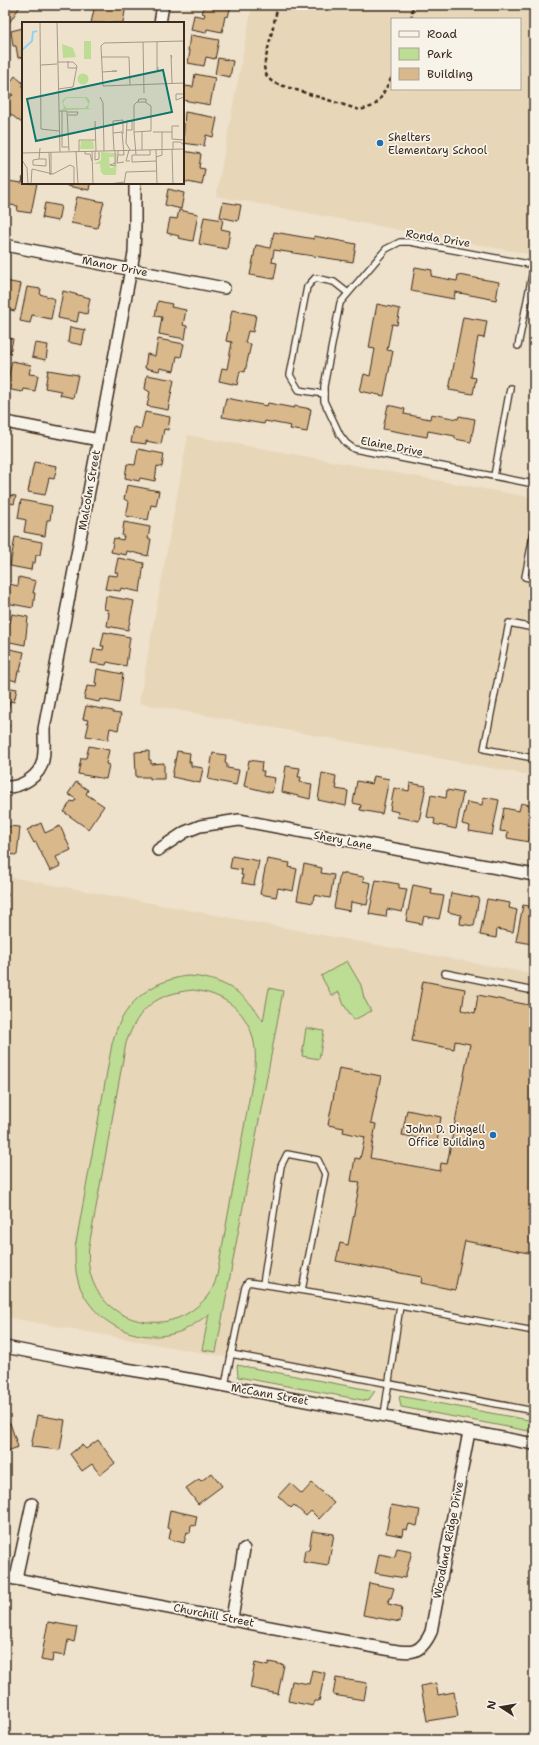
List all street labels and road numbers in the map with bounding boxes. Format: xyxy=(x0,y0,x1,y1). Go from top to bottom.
street label: Ronda Drive xyxy=(405,226,471,251)
street label: Manor Drive xyxy=(81,253,149,280)
street label: Elaine Drive xyxy=(359,433,424,460)
street label: Malcolm Street xyxy=(75,449,104,531)
street label: Shery Lane xyxy=(312,827,374,854)
street label: McCann Street xyxy=(230,1380,310,1409)
street label: Woodland Ridge Drive xyxy=(430,1480,467,1600)
street label: Churchill Street xyxy=(172,1600,256,1631)

